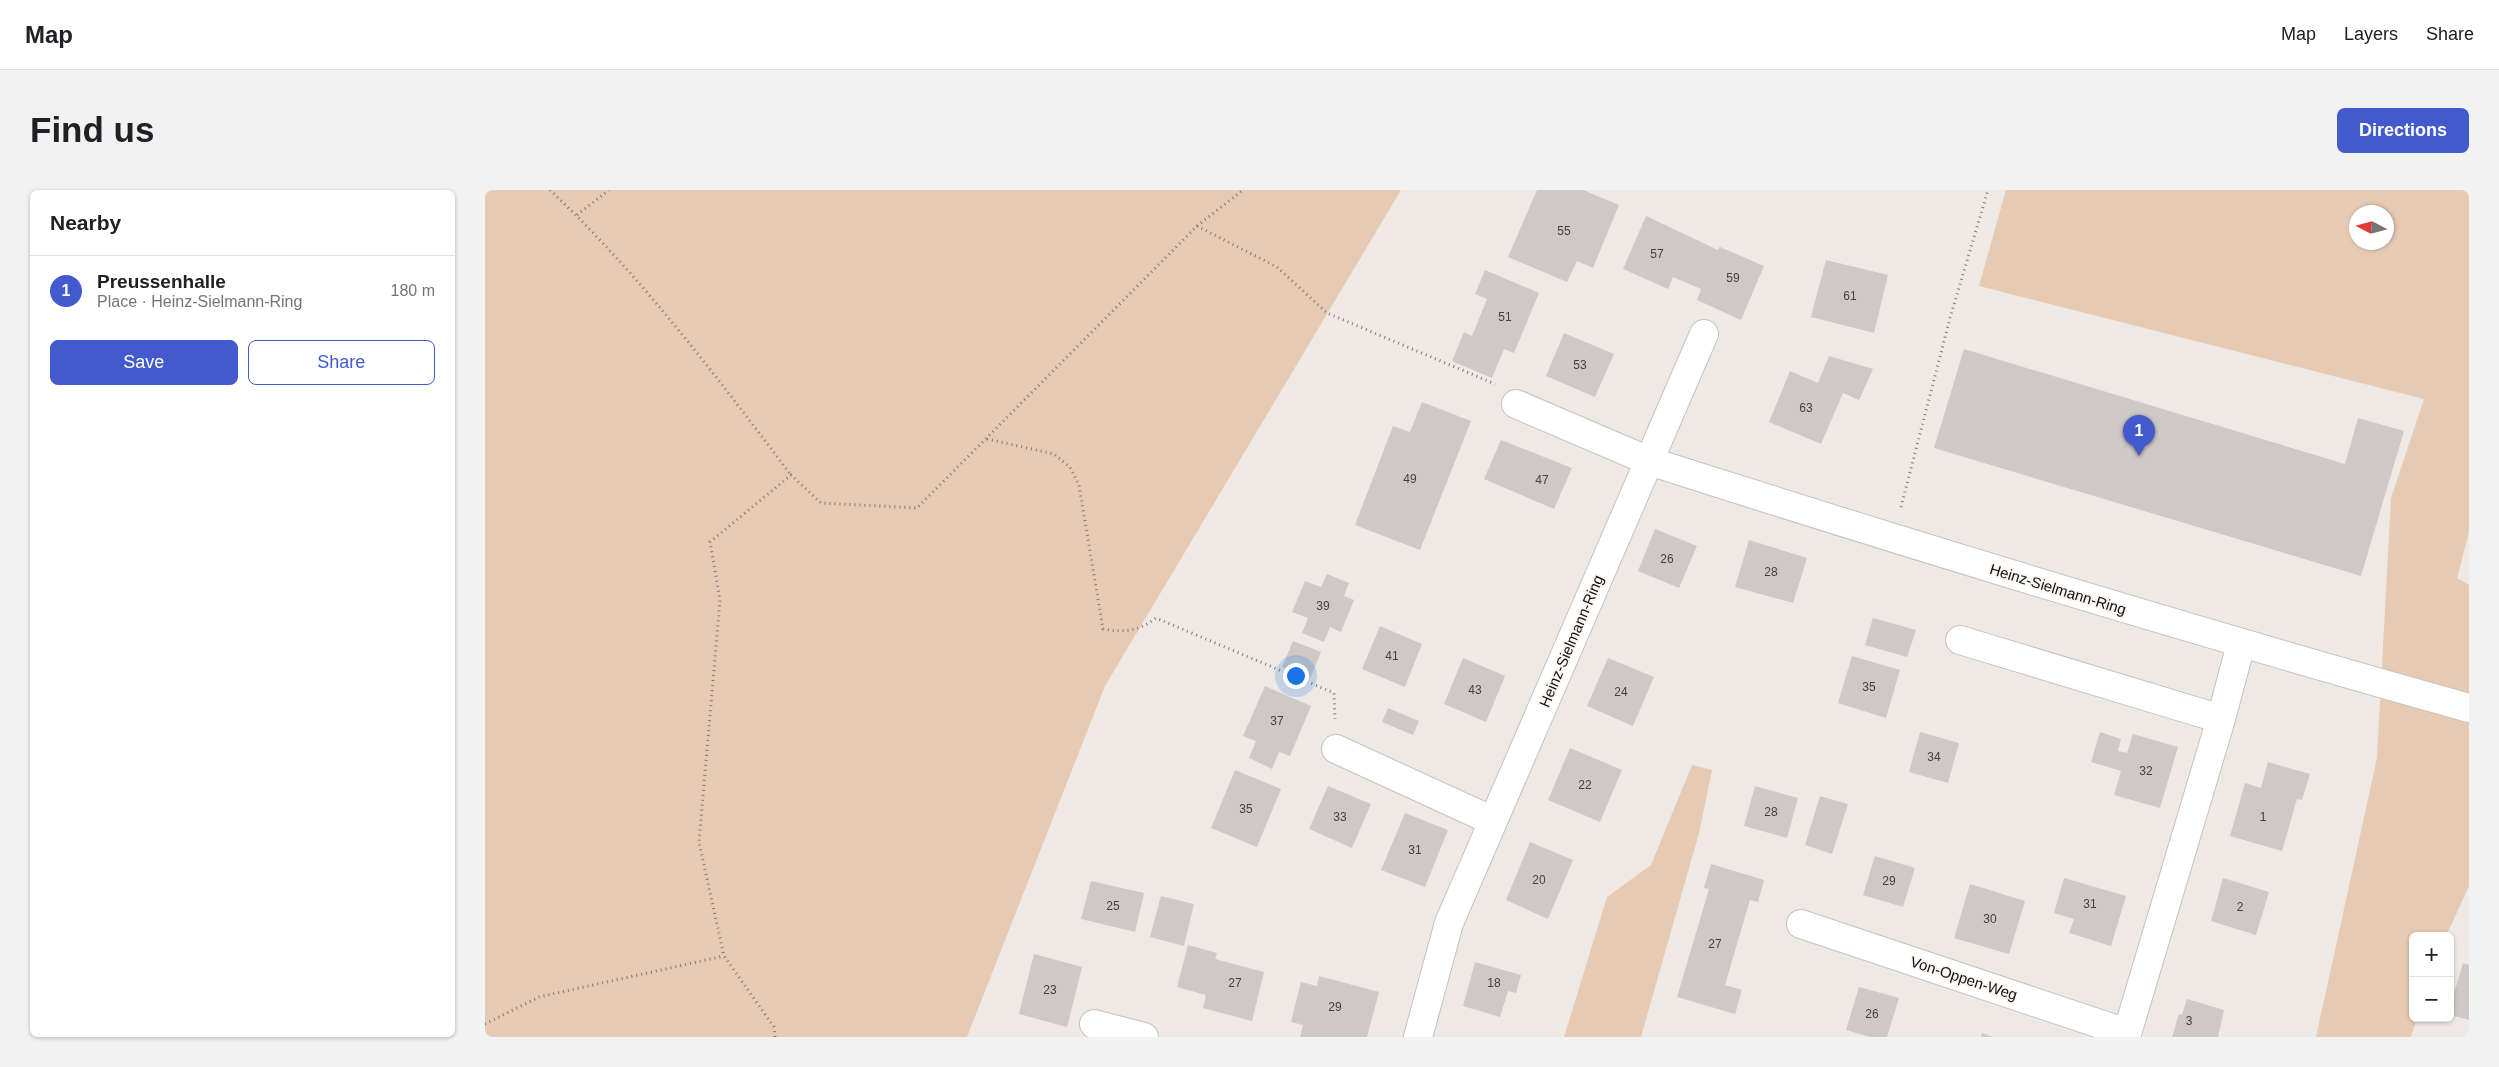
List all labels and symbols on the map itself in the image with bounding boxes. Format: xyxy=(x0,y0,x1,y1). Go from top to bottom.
north arrow xyxy=(2349,205,2394,250)
house number: 55 xyxy=(1557,224,1571,238)
house number: 57 xyxy=(1650,247,1664,261)
house number: 59 xyxy=(1726,271,1740,285)
house number: 61 xyxy=(1843,289,1857,303)
house number: 51 xyxy=(1498,310,1512,324)
house number: 53 xyxy=(1573,358,1587,372)
house number: 63 xyxy=(1799,401,1813,415)
pin: 1 xyxy=(2123,415,2155,456)
house number: 49 xyxy=(1403,472,1417,486)
house number: 47 xyxy=(1535,473,1549,487)
house number: 26 xyxy=(1660,552,1674,566)
street label: Heinz-Sielmann-Ring xyxy=(1988,560,2128,618)
house number: 28 xyxy=(1764,565,1778,579)
street label: Heinz-Sielmann-Ring xyxy=(1535,572,1607,710)
house number: 39 xyxy=(1316,599,1330,613)
house number: 41 xyxy=(1385,649,1399,663)
your location xyxy=(1283,663,1309,689)
house number: 35 xyxy=(1862,680,1876,694)
house number: 43 xyxy=(1468,683,1482,697)
house number: 24 xyxy=(1614,685,1628,699)
house number: 37 xyxy=(1270,714,1284,728)
house number: 34 xyxy=(1927,750,1941,764)
house number: 32 xyxy=(2139,764,2153,778)
house number: 22 xyxy=(1578,778,1592,792)
house number: 35 xyxy=(1239,802,1253,816)
house number: 28 xyxy=(1764,805,1778,819)
house number: 33 xyxy=(1333,810,1347,824)
house number: 1 xyxy=(2260,810,2267,824)
house number: 31 xyxy=(1408,843,1422,857)
house number: 20 xyxy=(1532,873,1546,887)
house number: 29 xyxy=(1882,874,1896,888)
house number: 31 xyxy=(2083,897,2097,911)
house number: 25 xyxy=(1106,899,1120,913)
house number: 2 xyxy=(2237,900,2244,914)
house number: 30 xyxy=(1983,912,1997,926)
house number: 27 xyxy=(1708,937,1722,951)
street label: Von-Oppen-Weg xyxy=(1908,953,2020,1003)
house number: 27 xyxy=(1228,976,1242,990)
house number: 18 xyxy=(1487,976,1501,990)
house number: 23 xyxy=(1043,983,1057,997)
house number: 29 xyxy=(1328,1000,1342,1014)
house number: 26 xyxy=(1865,1007,1879,1021)
house number: 3 xyxy=(2186,1014,2193,1028)

